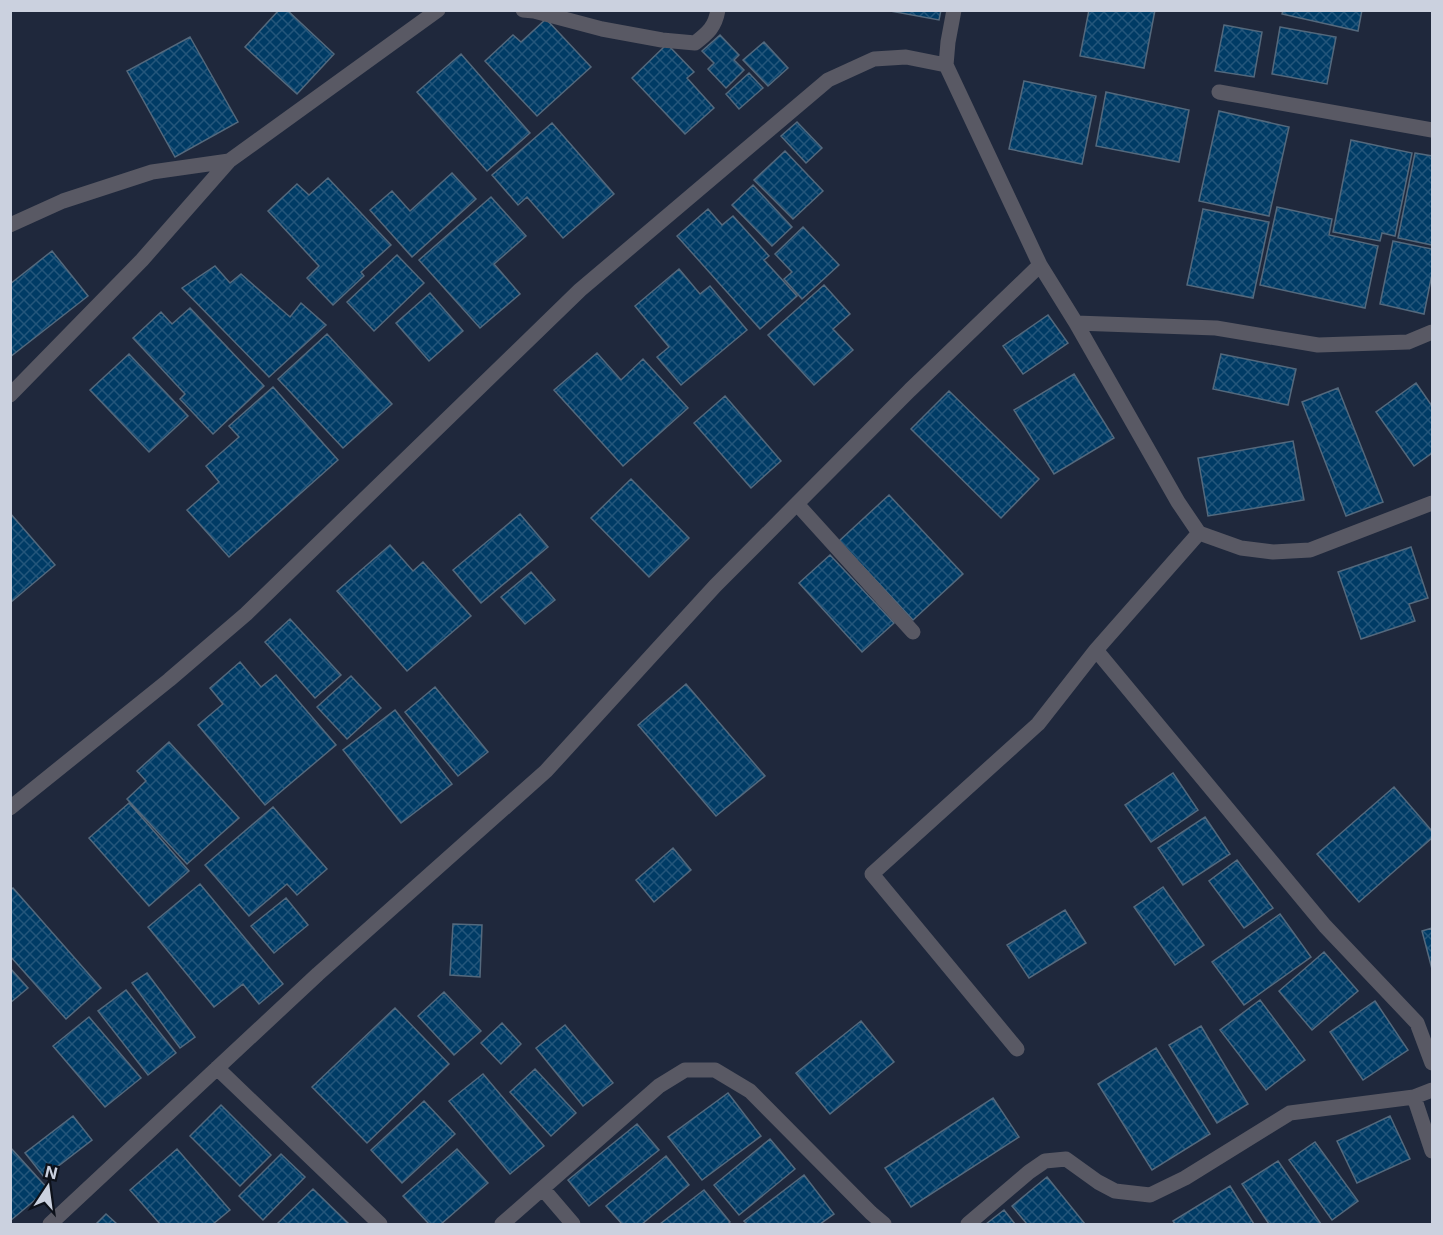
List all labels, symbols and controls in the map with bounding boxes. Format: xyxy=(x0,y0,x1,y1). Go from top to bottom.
north arrow xyxy=(18,1157,78,1217)
text: N xyxy=(43,1161,60,1184)

